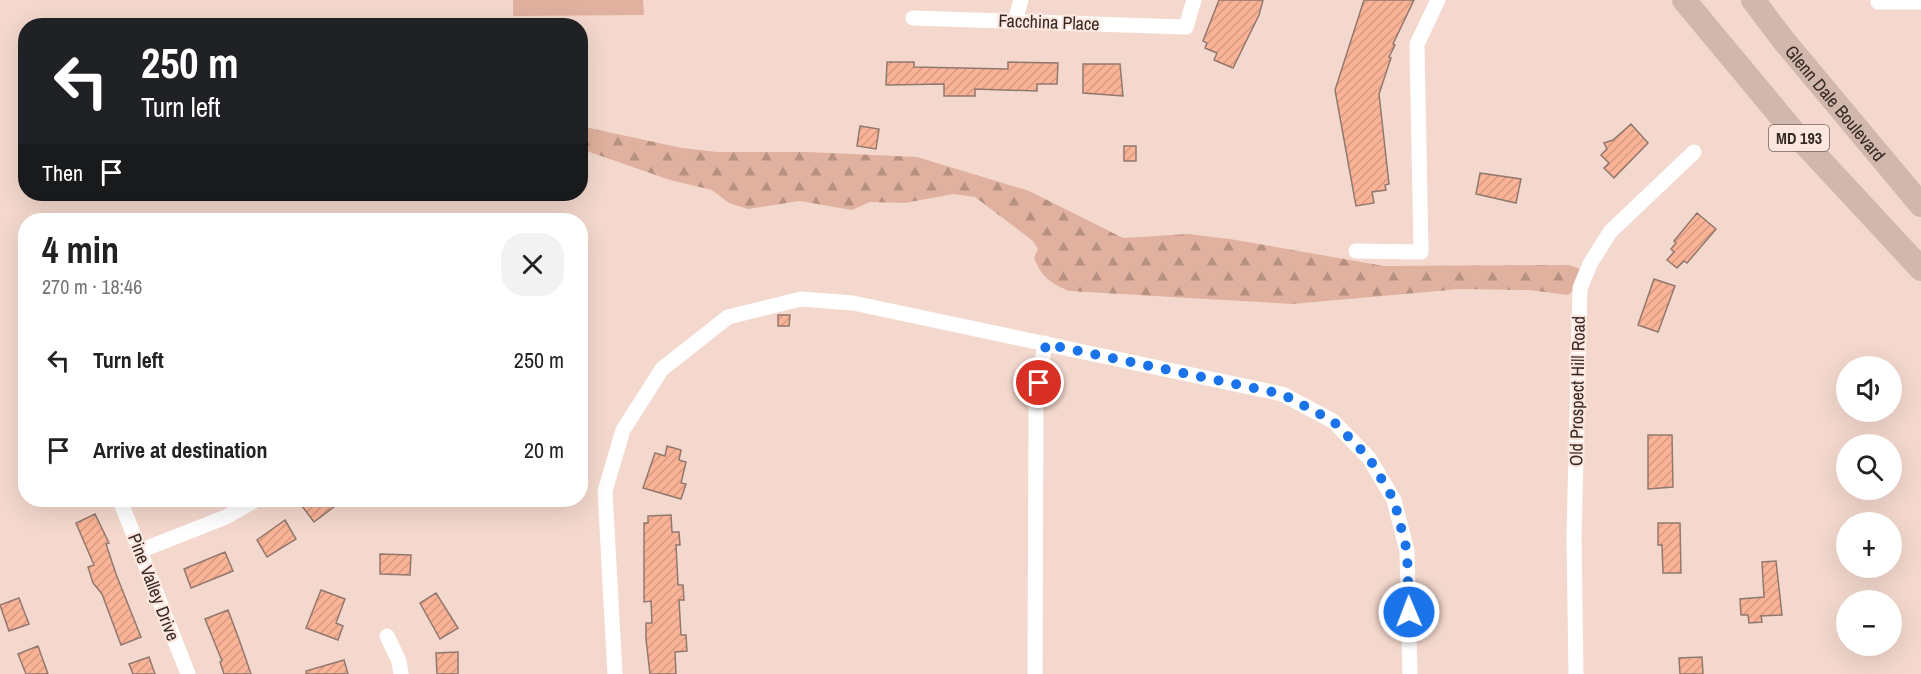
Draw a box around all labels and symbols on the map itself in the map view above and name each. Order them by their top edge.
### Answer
street label: Facchina Place [998,8,1100,36]
street label: Glenn Dale Boulevard [1780,39,1892,166]
road number: MD 193 [1769,125,1829,151]
street label: Old Prospect Hill Road [1563,316,1591,466]
pin [1013,357,1064,408]
street label: Pine Valley Drive [122,530,186,644]
position arrow [1377,580,1441,644]

